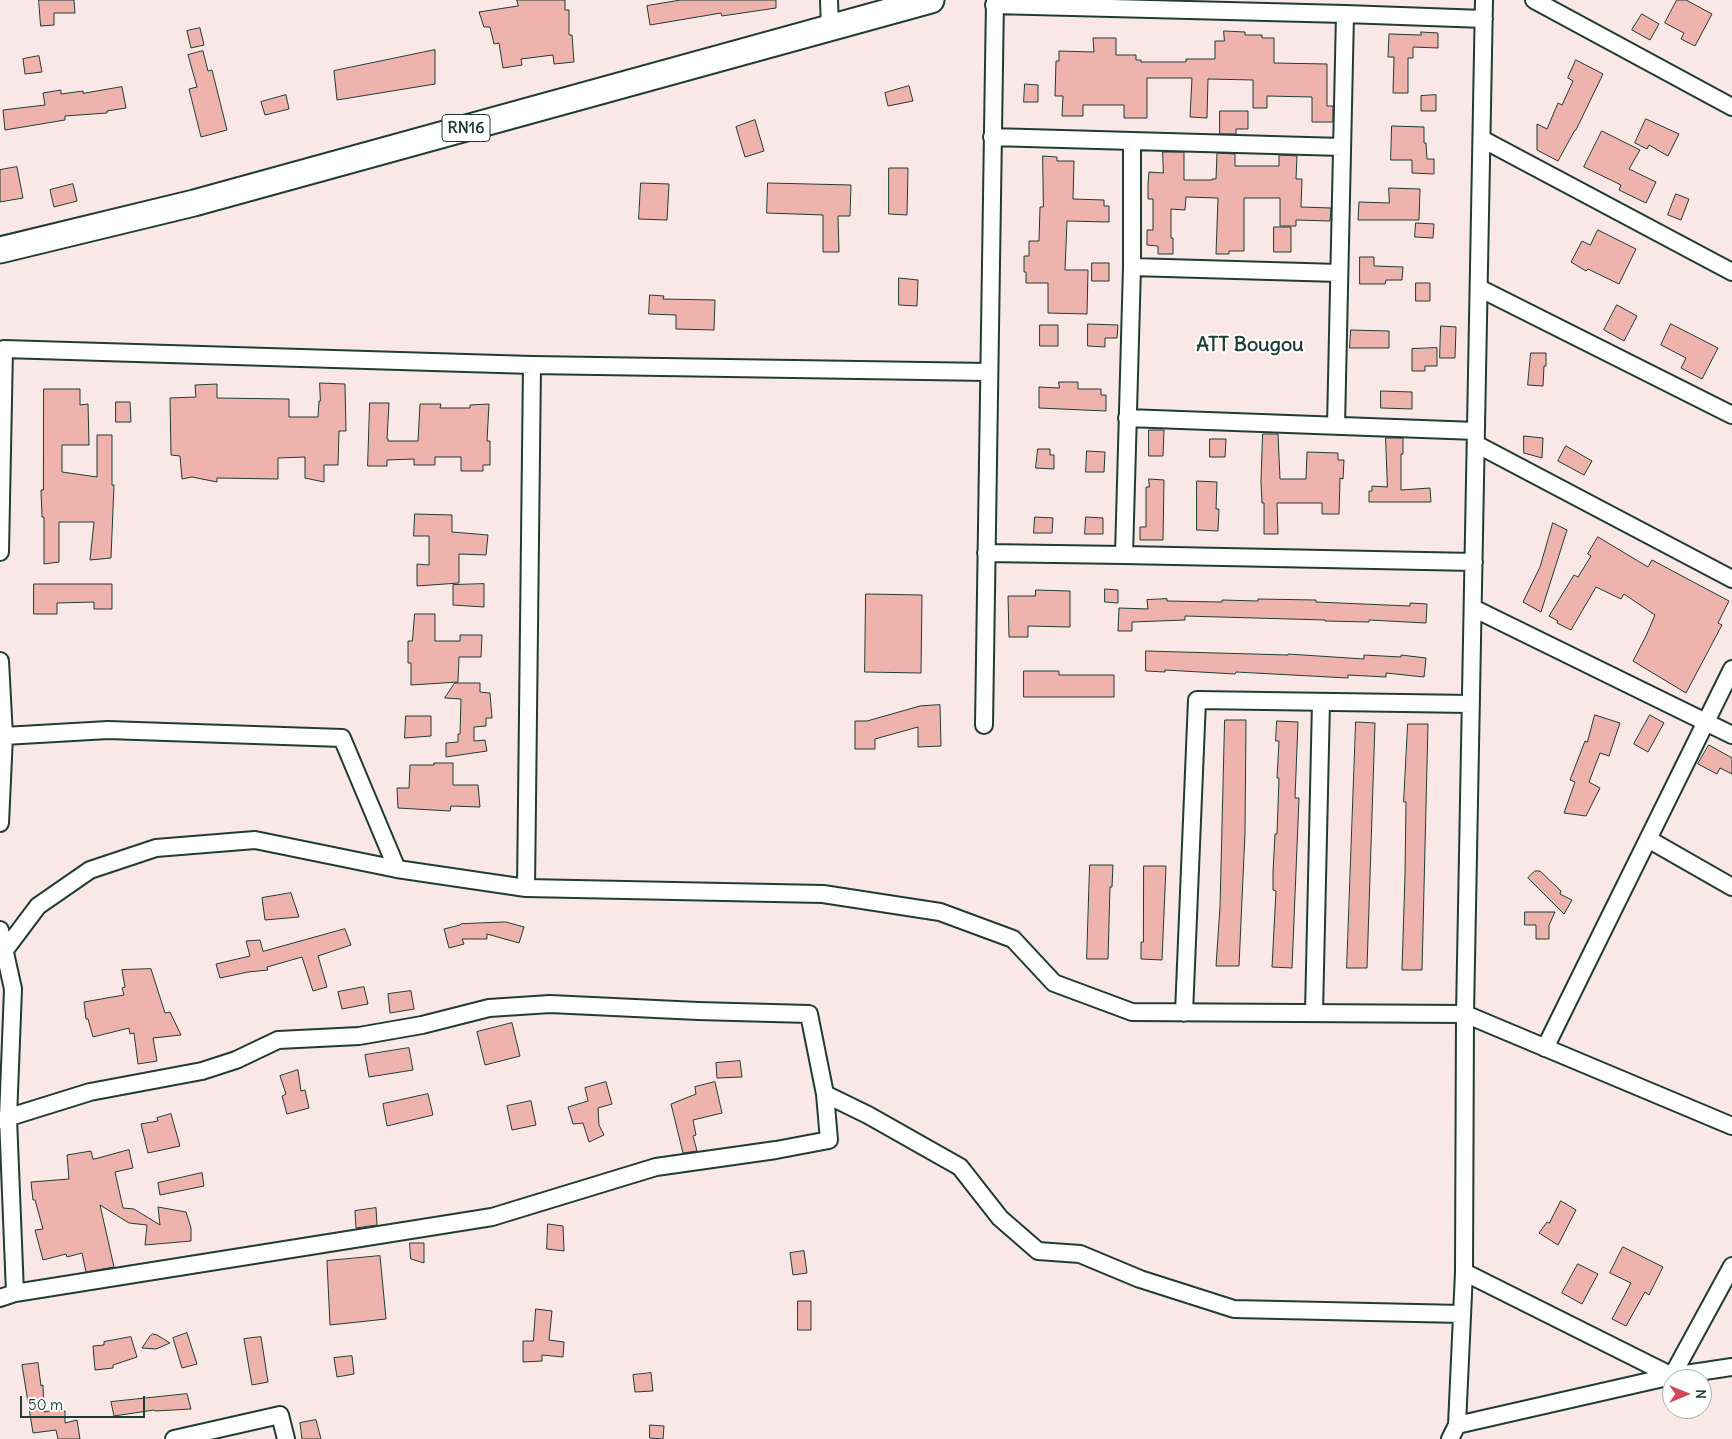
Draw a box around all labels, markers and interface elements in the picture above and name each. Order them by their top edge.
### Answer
road number: RN16 [442,115,490,142]
district label: ATT Bougou [1196,333,1304,357]
north arrow [1662,1369,1712,1419]
scale bar [22,1386,148,1418]
text: N [1692,1389,1710,1399]
text: 50 m [28,1395,63,1414]

